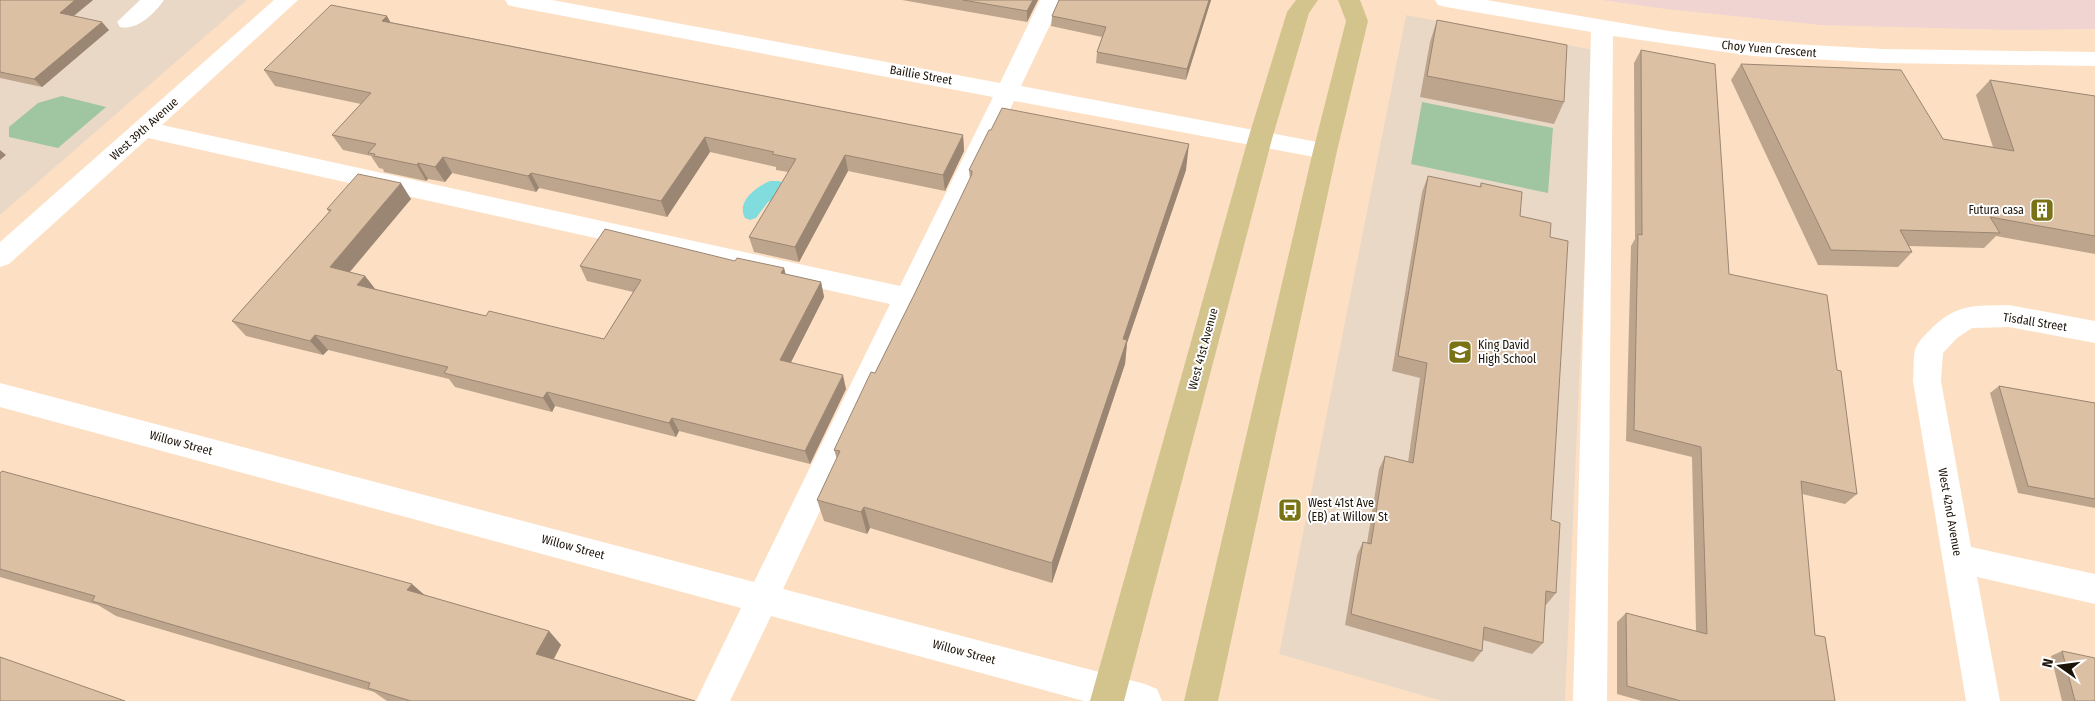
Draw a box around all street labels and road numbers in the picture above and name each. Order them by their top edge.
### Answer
street label: Choy Yuen Crescent [1721,38,1817,60]
street label: Baillie Street [889,63,953,87]
street label: West 39th Avenue [107,95,181,163]
street label: West 41st Avenue [1185,306,1221,392]
street label: Tisdall Street [2002,310,2068,334]
street label: Willow Street [148,428,214,458]
street label: West 42nd Avenue [1935,467,1965,557]
street label: Willow Street [540,532,606,562]
street label: Willow Street [931,637,997,667]

